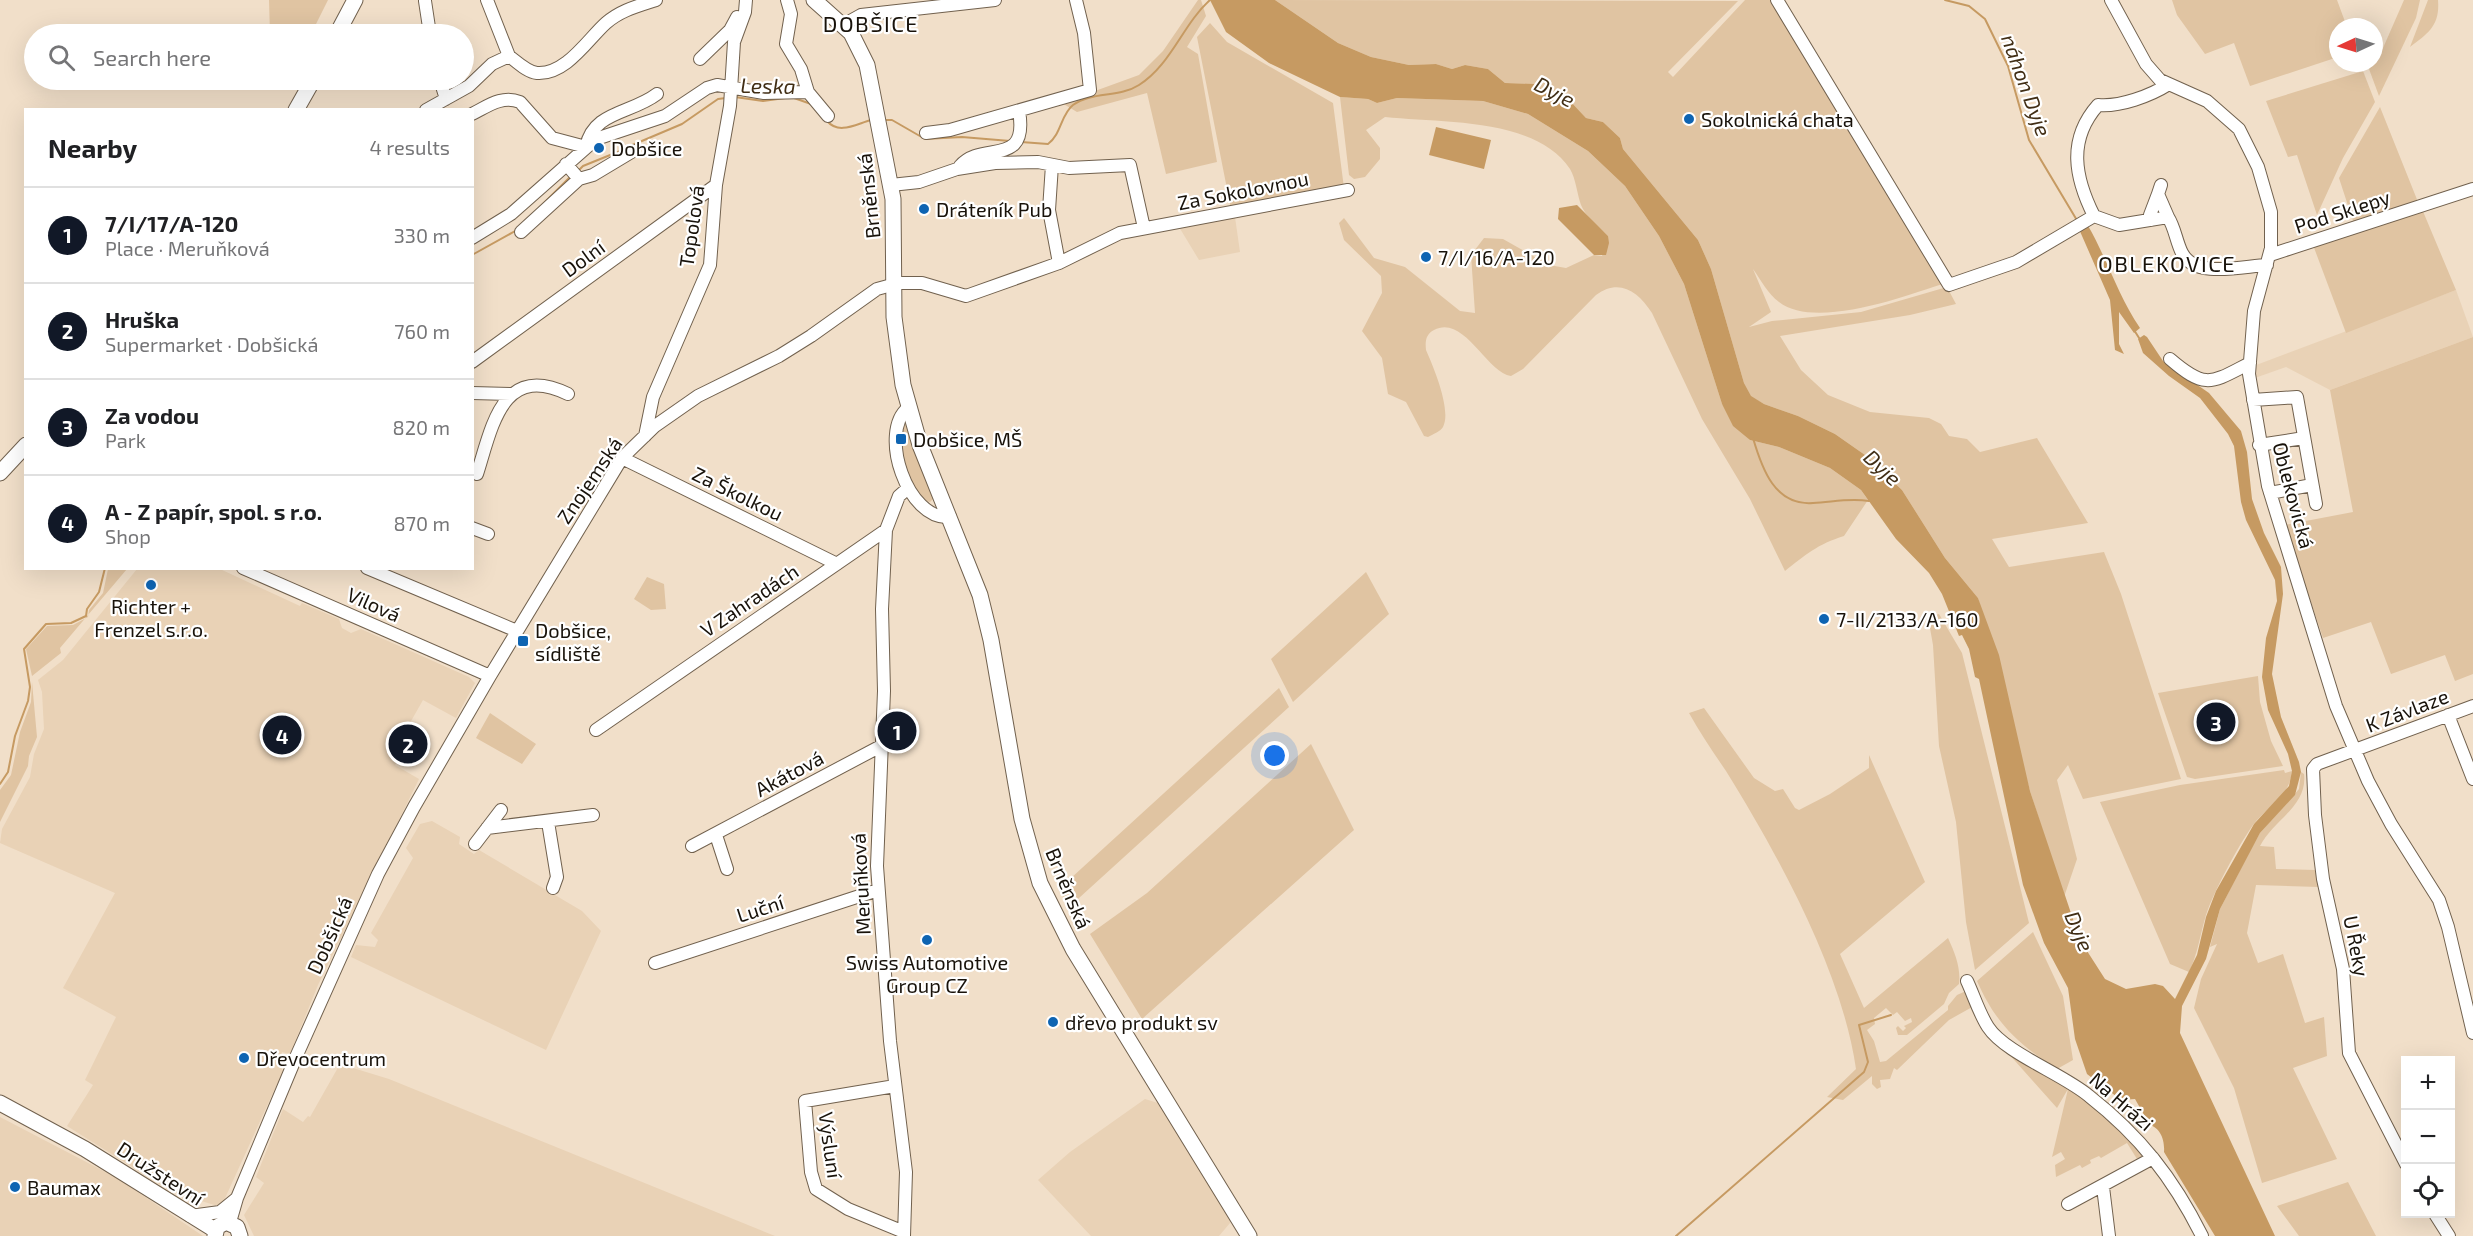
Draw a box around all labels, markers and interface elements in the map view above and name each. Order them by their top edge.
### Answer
district label: DOBŠICE [823,10,919,36]
north arrow [2329,18,2383,72]
search box [24,24,474,90]
water label: náhon Dyje [1996,31,2057,140]
icon: search [45,41,78,74]
text: Search here [93,44,211,70]
water label: Dyje [1530,70,1579,112]
water label: Leska [740,72,796,98]
place label: Sokolnická chata [1701,107,1854,131]
marker: Sokolnická chata [1682,112,1696,126]
text: Nearby [48,132,137,163]
text: 4 results [370,135,450,159]
place label: Dobšice [611,136,683,160]
marker: Dobšice [592,141,606,155]
street label: Brněnská [852,152,884,240]
street label: Za Sokolovnou [1176,166,1310,214]
street label: Topolová [673,184,709,268]
street label: Pod Sklepy [2291,184,2393,238]
place label: Dráteník Pub [936,197,1052,221]
marker: Dráteník Pub [917,202,931,216]
text: 7/I/17/A-120 [105,210,238,236]
text: 1 [63,223,72,247]
text: 330 m [394,223,450,247]
street label: Dolní [557,234,610,282]
text: Place · Meruňková [105,236,270,260]
place label: 7/I/16/A-120 [1438,245,1555,269]
marker: 7/I/16/A-120 [1419,250,1433,264]
district label: OBLEKOVICE [2098,250,2236,276]
text: Hruška [105,306,179,332]
text: 2 [62,319,73,343]
text: 760 m [394,319,450,343]
text: Supermarket · Dobšická [105,332,318,356]
text: Za vodou [105,402,199,428]
text: 3 [62,415,73,439]
text: 820 m [393,415,450,439]
place label: Dobšice, MŠ [913,427,1022,451]
text: Park [105,428,146,452]
street label: Znojemská [551,432,627,528]
marker: Dobšice, MŠ [894,432,908,446]
street label: Oblekovická [2268,439,2320,551]
water label: Dyje [1859,444,1907,491]
street label: Za Školkou [689,461,787,525]
text: A - Z papír, spol. s r.o. [105,498,322,524]
text: 4 [61,511,74,535]
text: 870 m [394,511,450,535]
text: Shop [105,524,151,548]
street label: V Zahradách [695,558,803,642]
marker: Richter + Frenzel s.r.o. [144,578,158,592]
street label: Vilová [344,582,404,626]
place label: Richter + Frenzel s.r.o. [94,594,208,641]
place label: 7-II/2133/A-160 [1836,607,1979,631]
marker: 7-II/2133/A-160 [1817,612,1831,626]
place label: Dobšice, sídliště [535,618,611,665]
marker: Dobšice, sídliště [516,634,530,648]
street label: K Závlaze [2362,683,2452,737]
pin: 3 [2196,700,2236,744]
pin: 1 [878,708,916,754]
pin: 4 [262,712,302,758]
pin: 2 [388,722,428,766]
your location [1260,741,1289,770]
street label: Akátová [751,745,827,801]
street label: Meruňková [845,832,875,936]
street label: Brněnská [1041,844,1097,932]
street label: Luční [733,889,788,927]
street label: Dobšická [301,893,357,977]
water label: Dyje [2059,907,2100,955]
street label: U Řeky [2339,914,2375,979]
marker: Swiss Automotive Group CZ [920,933,934,947]
place label: Swiss Automotive Group CZ [846,950,1008,997]
place label: dřevo produkt sv [1065,1010,1218,1034]
marker: dřevo produkt sv [1046,1015,1060,1029]
place label: Dřevocentrum [256,1046,386,1070]
marker: Dřevocentrum [237,1051,251,1065]
map controls [2401,1056,2455,1218]
button: + [2401,1056,2455,1110]
street label: Na Hrázi [2085,1067,2159,1135]
street label: Výsluní [814,1110,848,1181]
button: − [2401,1110,2455,1164]
street label: Družstevní [113,1136,210,1210]
button: locate [2401,1164,2455,1218]
place label: Baumax [27,1175,101,1199]
marker: Baumax [8,1180,22,1194]

